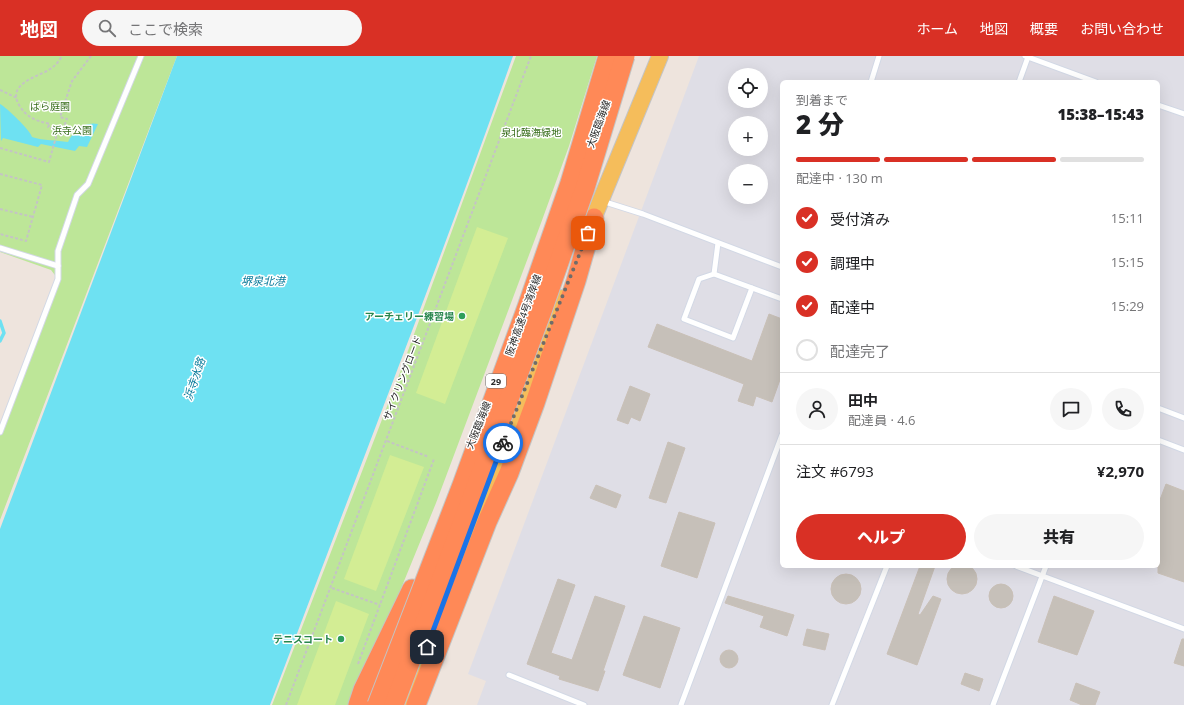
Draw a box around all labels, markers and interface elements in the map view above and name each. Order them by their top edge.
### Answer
search box [82,10,362,46]
text: 地図 [20,16,58,42]
icon: search [96,17,118,39]
text: ここで検索 [128,19,203,39]
text: ホーム [916,19,958,38]
text: 地図 [980,19,1008,38]
text: 概要 [1030,19,1058,38]
text: お問い合わせ [1080,19,1164,38]
map controls [728,68,768,204]
button: locate [728,68,768,108]
text: 到着まで [796,91,848,109]
street label: 大阪臨海線 [583,98,613,150]
park label: ばら庭園 [30,99,70,113]
text: 15:38–15:43 [1058,104,1144,124]
text: 2 分 [796,106,844,142]
button: + [728,116,768,156]
park label: 浜寺公園 [52,123,92,137]
park label: 泉北臨海緑地 [501,125,562,139]
button: − [728,164,768,204]
text: 配達中 · 130 m [796,169,883,187]
icon: check [796,207,818,229]
text: 受付済み [830,209,890,229]
text: 15:11 [1111,209,1144,227]
pin [571,216,605,250]
icon: bag [577,222,599,244]
icon: check [796,251,818,273]
text: 調理中 [830,253,875,273]
text: 15:15 [1111,253,1144,271]
street label: 阪神高速4号湾岸線 [502,272,544,358]
water label: 堺泉北港 [241,273,287,288]
icon: check [796,295,818,317]
text: 配達中 [830,297,875,317]
text: 15:29 [1111,297,1144,315]
place label: アーチェリー練習場 [365,309,454,323]
marker: アーチェリー練習場 [457,311,467,321]
street label: サイクリングロード [379,334,425,422]
text: 配達完了 [830,341,890,361]
water label: 浜寺水路 [180,355,209,402]
road number: 29 [486,374,506,388]
button: person [796,388,838,430]
button: chat [1050,388,1092,430]
button: phone [1102,388,1144,430]
text: 田中 [848,390,878,410]
street label: 大阪臨海線 [462,399,494,451]
text: 配達員 · 4.6 [848,411,915,429]
courier [483,423,523,463]
icon: bike [492,432,514,454]
text: 注文 #6793 [796,461,874,481]
text: ¥2,970 [1097,461,1144,481]
button: ヘルプ [796,514,966,560]
button: 共有 [974,514,1144,560]
pin [410,630,444,664]
place label: テニスコート [273,632,333,646]
marker: テニスコート [336,634,346,644]
icon: home [416,636,438,658]

